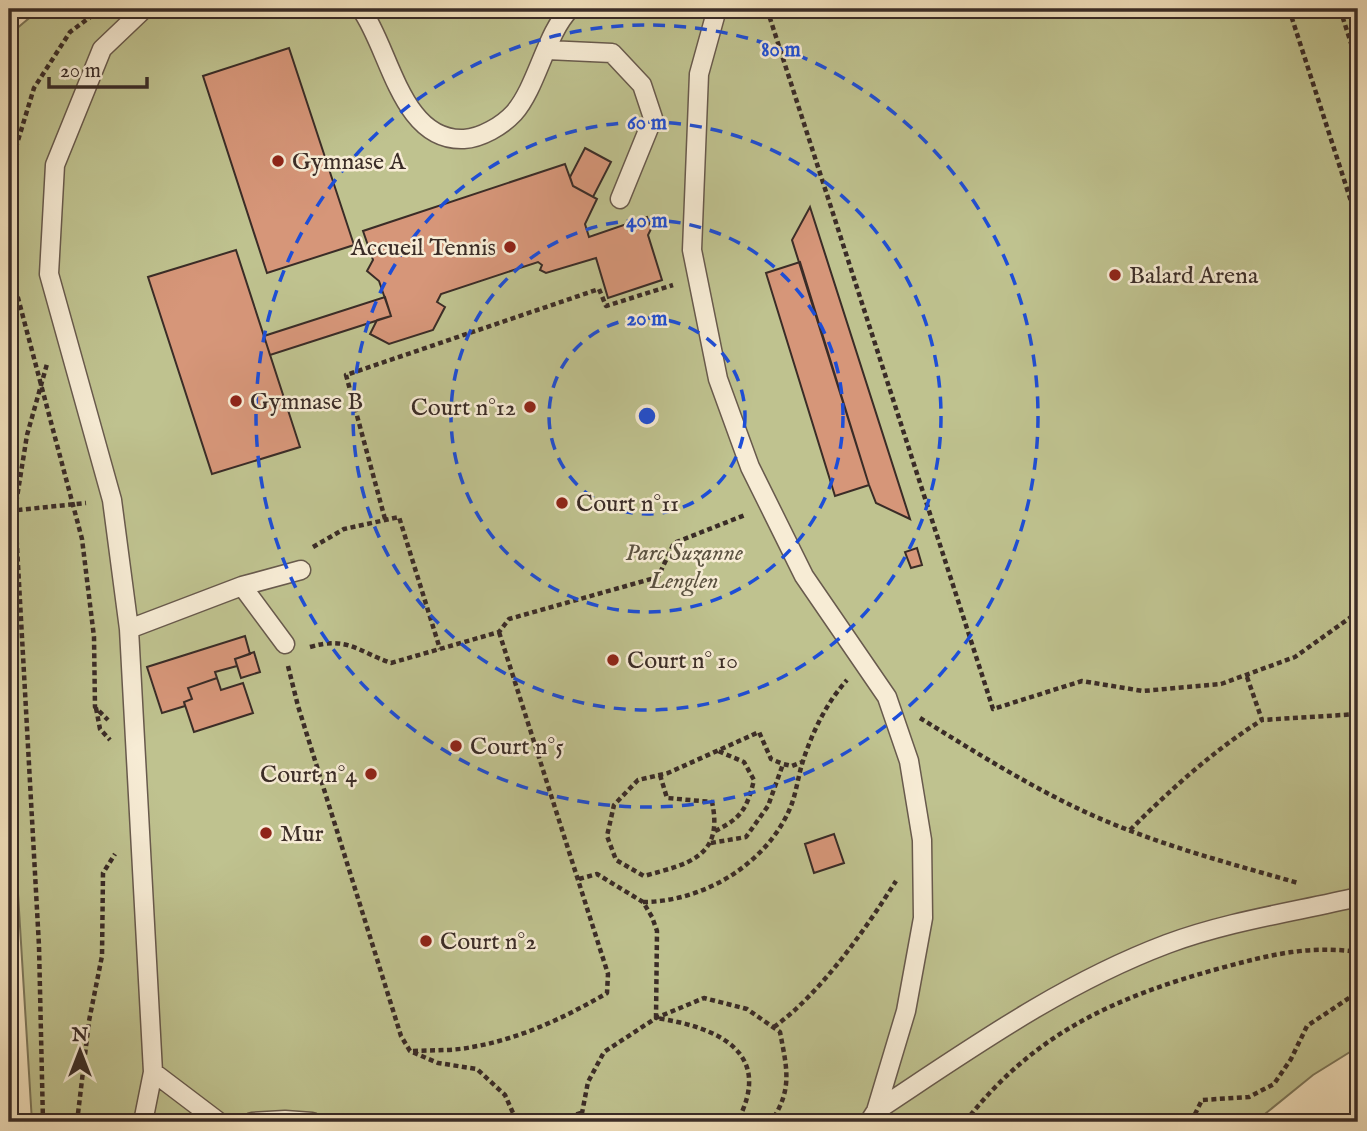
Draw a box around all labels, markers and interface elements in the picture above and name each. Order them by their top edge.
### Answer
text: 80 m [761,37,801,64]
scale bar [49,46,147,90]
text: 20 m [60,58,101,85]
text: 60 m [627,110,668,137]
place label: Gymnase A [292,147,406,178]
marker: Gymnase A [270,153,286,169]
text: 40 m [626,208,668,235]
place label: Accueil Tennis [350,233,496,264]
marker: Accueil Tennis [502,239,518,255]
place label: Balard Arena [1129,261,1259,292]
marker: Balard Arena [1107,267,1123,283]
text: 20 m [627,306,668,333]
place label: Gymnase B [250,387,363,418]
marker: Gymnase B [228,393,244,409]
place label: Court n°12 [411,393,516,424]
marker: Court n°12 [522,399,538,415]
centre of rings [635,404,659,428]
place label: Court n°11 [576,489,679,520]
marker: Court n°11 [554,495,570,511]
park label: Parc Suzanne Lenglen [625,538,743,597]
place label: Court n° 10 [627,646,738,677]
marker: Court n° 10 [605,652,621,668]
place label: Court n°5 [470,732,564,763]
marker: Court n°5 [448,738,464,754]
place label: Court n°4 [260,760,357,791]
marker: Court n°4 [363,766,379,782]
place label: Mur [280,819,324,850]
marker: Mur [258,825,274,841]
place label: Court n°2 [440,927,536,958]
marker: Court n°2 [418,933,434,949]
north arrow [46,1016,116,1086]
text: N [71,1024,89,1048]

